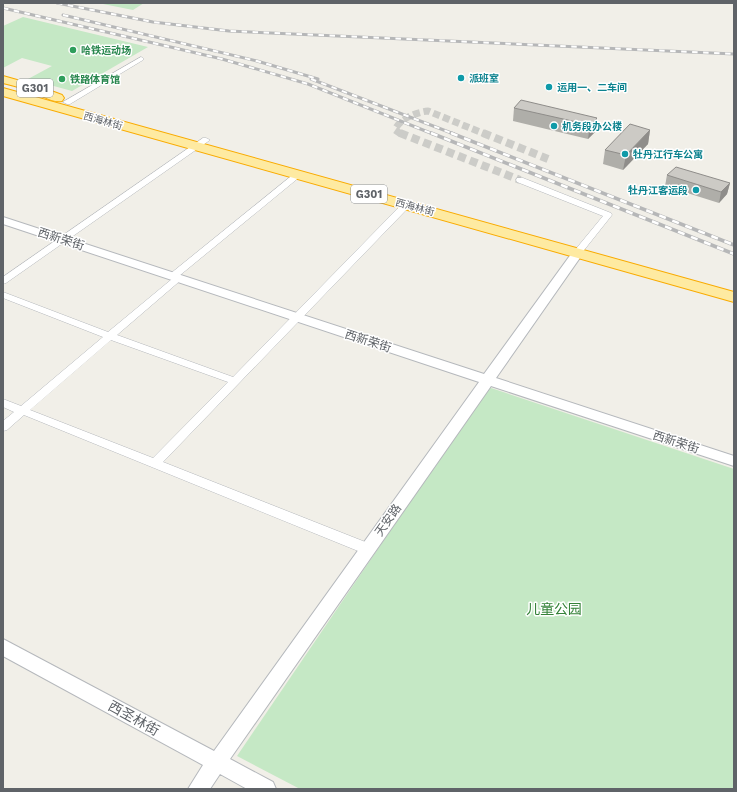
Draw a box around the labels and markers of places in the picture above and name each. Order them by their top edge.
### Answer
marker: 哈铁运动场 [68,45,78,55]
place label: 哈铁运动场 [81,45,131,56]
marker: 派班室 [456,73,466,83]
place label: 派班室 [469,73,499,84]
marker: 铁路体育馆 [57,74,67,84]
place label: 铁路体育馆 [70,74,120,85]
marker: 运用一、二车间 [544,82,554,92]
place label: 运用一、二车间 [557,82,627,93]
marker: 机务段办公楼 [549,121,559,131]
place label: 机务段办公楼 [562,121,622,132]
marker: 牡丹江行车公寓 [620,149,630,159]
place label: 牡丹江行车公寓 [633,149,703,160]
place label: 牡丹江客运段 [628,185,688,196]
marker: 牡丹江客运段 [691,185,701,195]

